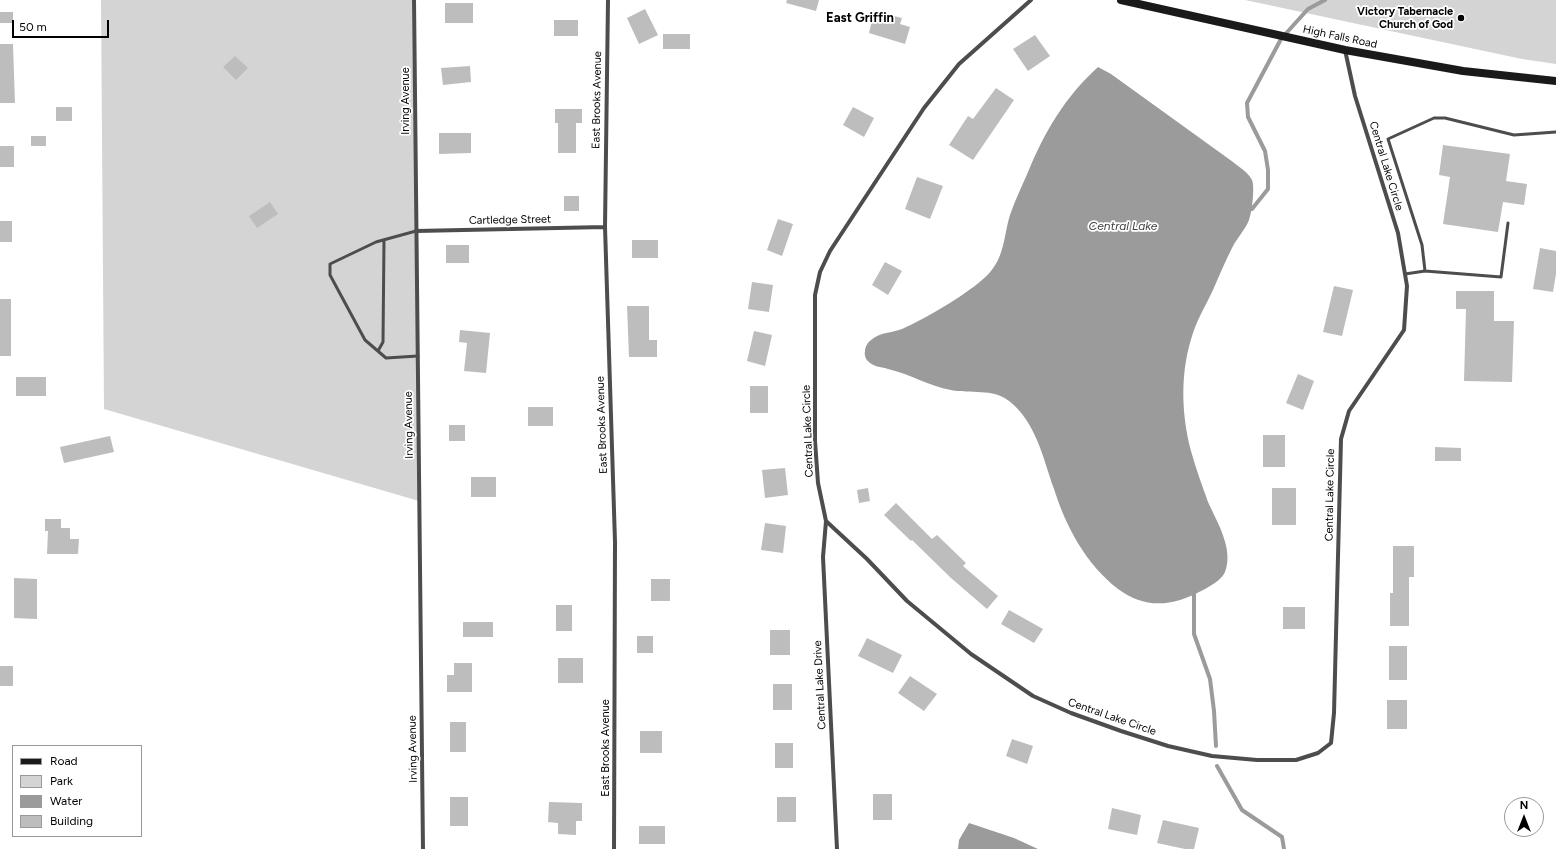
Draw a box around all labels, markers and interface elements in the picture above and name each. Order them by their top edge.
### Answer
place label: Victory Tabernacle Church of God [1357,5,1453,31]
district label: East Griffin [826,10,894,26]
scale bar [14,12,111,38]
marker: Victory Tabernacle Church of God [1456,13,1466,23]
text: 50 m [19,20,47,34]
street label: High Falls Road [1302,23,1378,51]
street label: East Brooks Avenue [590,51,604,149]
street label: Irving Avenue [399,67,413,135]
street label: Central Lake Circle [1366,120,1406,212]
street label: Cartledge Street [469,213,551,227]
water label: Central Lake [1089,219,1157,233]
street label: East Brooks Avenue [594,376,610,474]
street label: Central Lake Circle [800,385,816,477]
street label: Irving Avenue [402,391,416,459]
street label: Central Lake Circle [1323,449,1337,541]
street label: Central Lake Drive [811,640,829,730]
street label: Central Lake Circle [1066,696,1158,738]
street label: East Brooks Avenue [599,699,613,797]
street label: Irving Avenue [406,715,420,783]
legend [12,745,142,837]
text: Road [50,754,78,768]
text: Park [50,774,73,788]
text: Water [50,794,82,808]
north arrow [1504,797,1544,837]
text: N [1520,799,1528,812]
text: Building [50,814,93,828]

